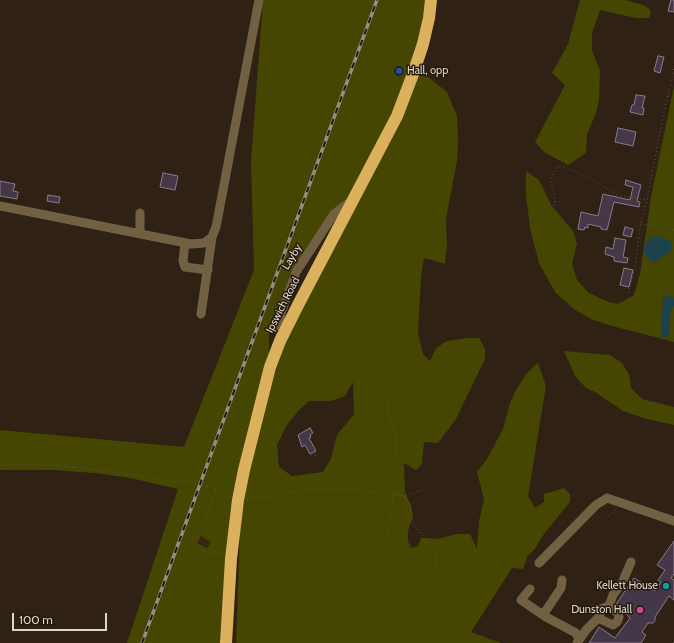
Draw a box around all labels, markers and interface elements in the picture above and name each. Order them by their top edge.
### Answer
place label: Hall, opp [407,64,448,78]
marker: Hall, opp [394,66,404,76]
street label: Layby [279,242,305,272]
street label: Ipswich Road [263,275,303,335]
place label: Kellett House [596,579,658,593]
marker: Kellett House [661,581,671,591]
place label: Dunston Hall [571,603,632,617]
scale bar [14,605,109,631]
marker: Dunston Hall [635,605,645,615]
text: 100 m [19,612,53,627]

